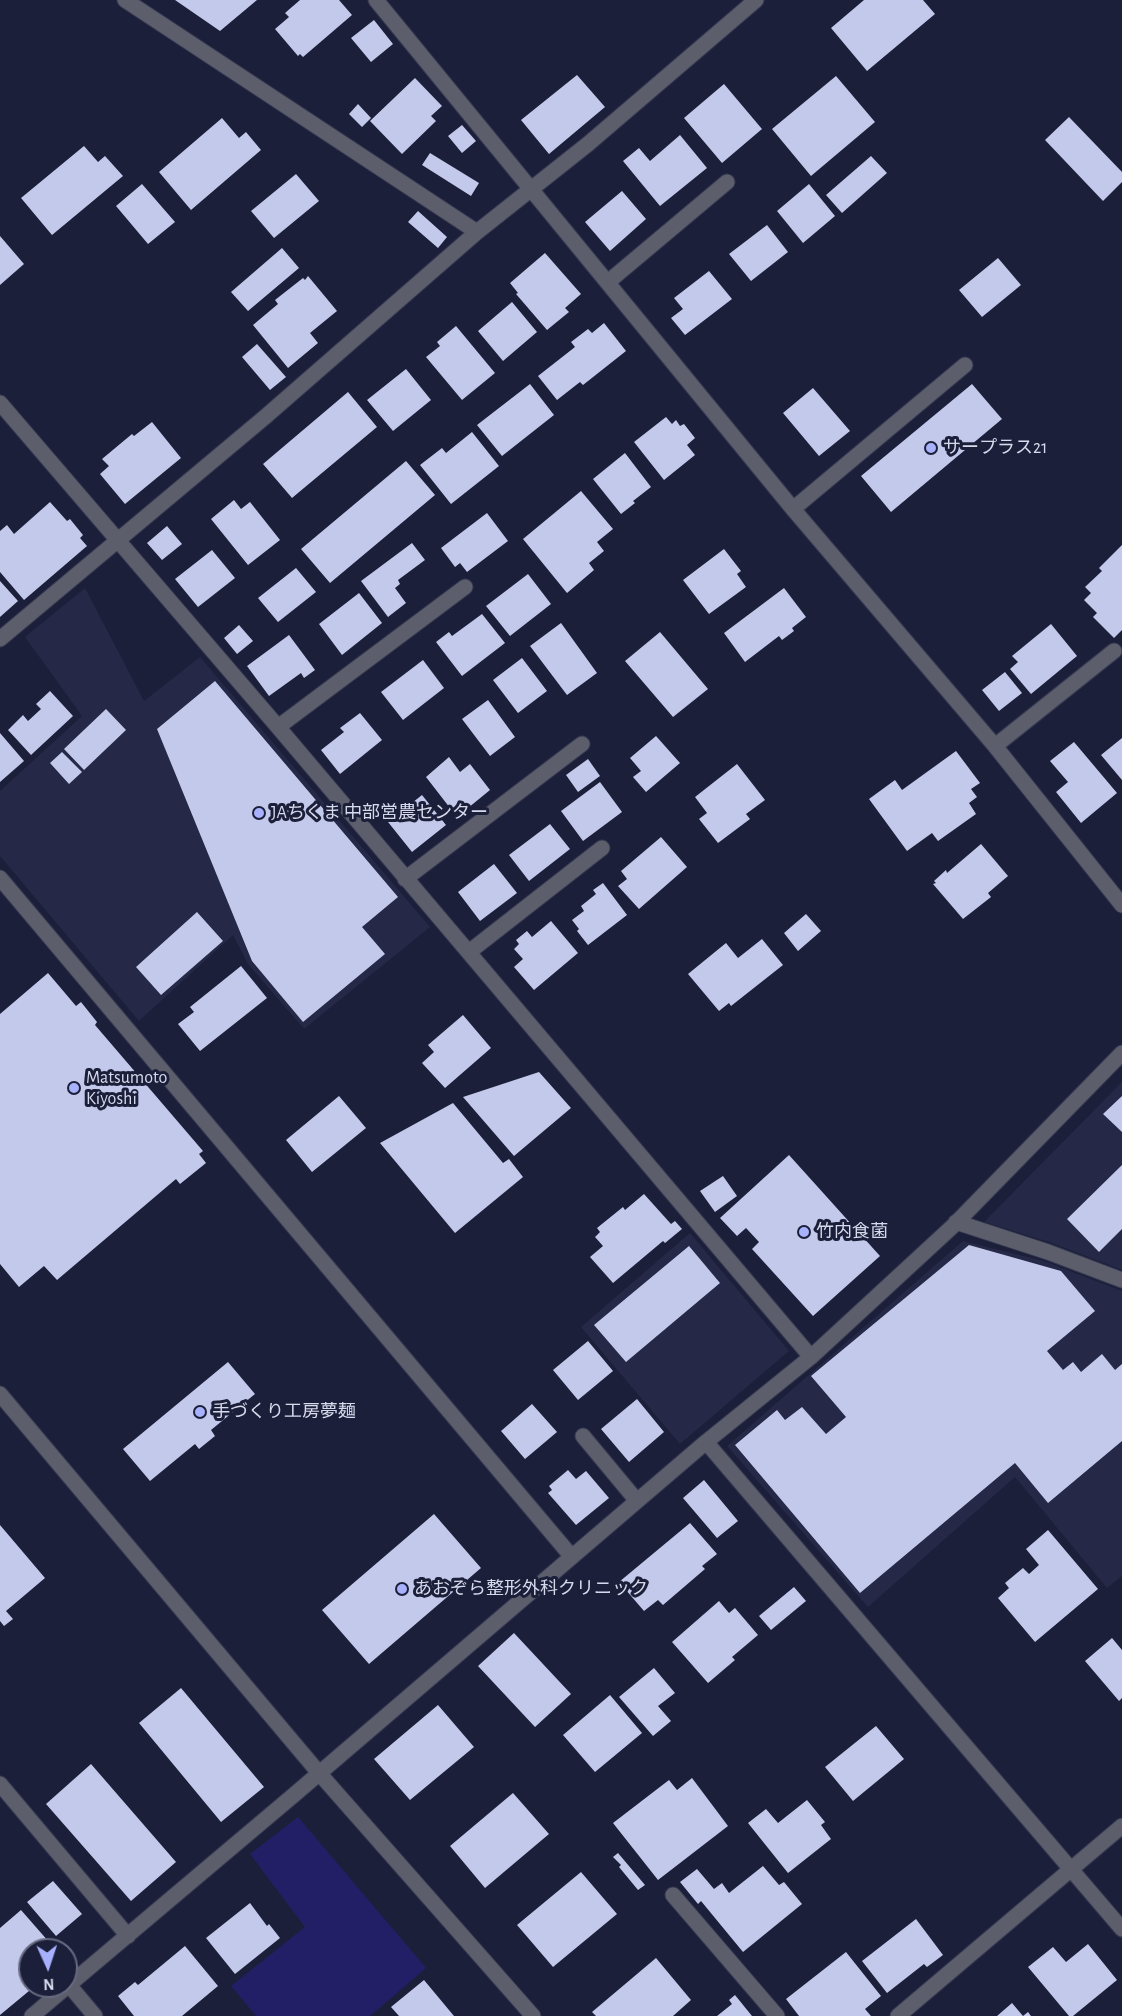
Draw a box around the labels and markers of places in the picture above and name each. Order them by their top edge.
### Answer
place label: サープラス21 [943,437,1047,459]
marker: サープラス21 [924,441,938,455]
place label: JAちくま 中部営農センター [271,802,488,824]
marker: JAちくま 中部営農センター [252,806,266,820]
place label: Matsumoto Kiyoshi [86,1067,167,1110]
marker: Matsumoto Kiyoshi [67,1081,81,1095]
place label: 竹内食菌 [816,1221,888,1243]
marker: 竹内食菌 [797,1225,811,1239]
place label: 手づくり工房夢麺 [212,1401,356,1423]
marker: 手づくり工房夢麺 [193,1405,207,1419]
place label: あおぞら整形外科クリニック [414,1578,648,1600]
marker: あおぞら整形外科クリニック [395,1582,409,1596]

